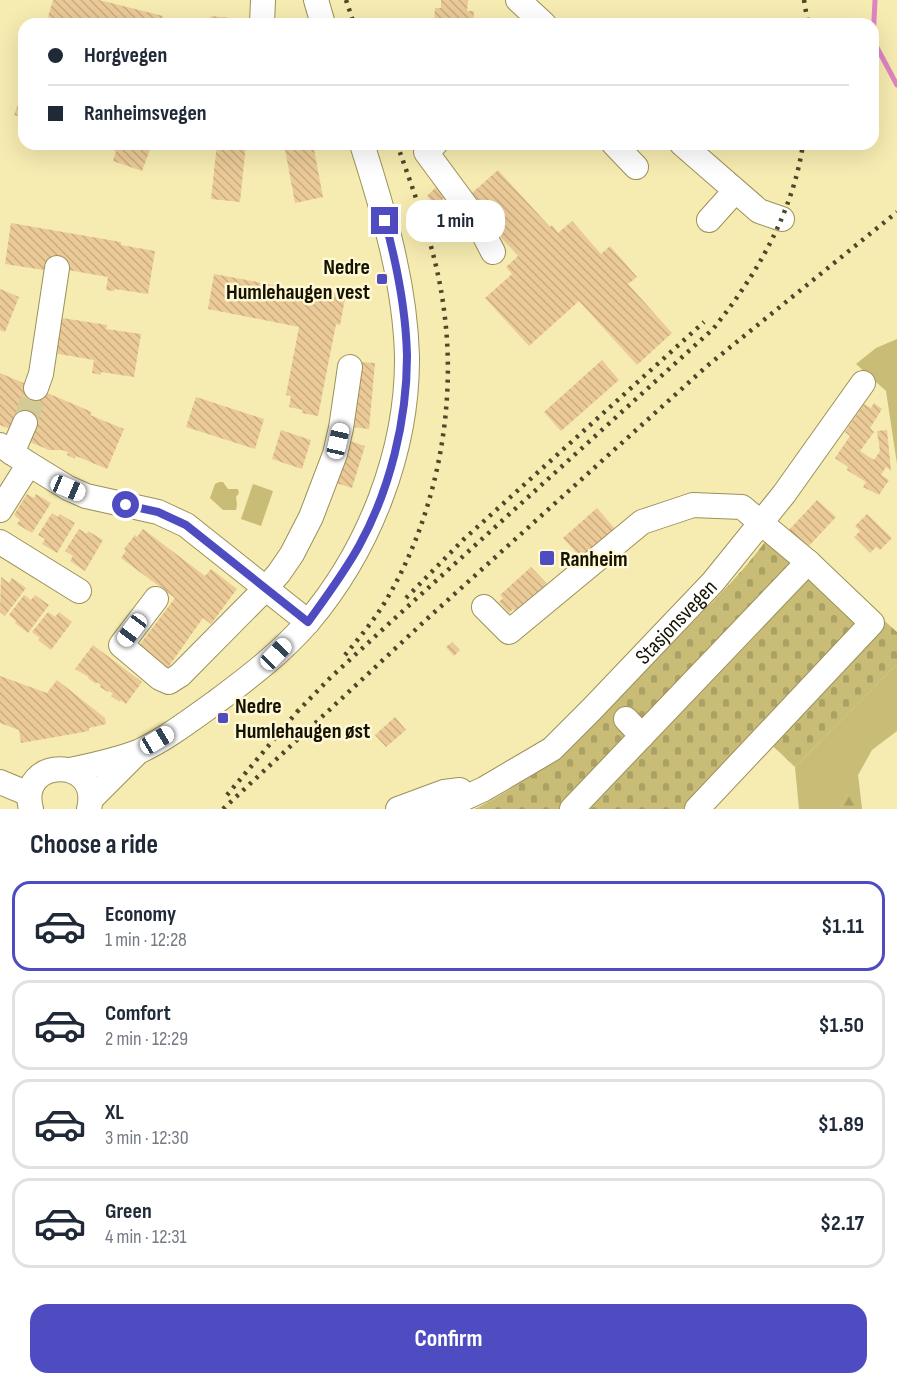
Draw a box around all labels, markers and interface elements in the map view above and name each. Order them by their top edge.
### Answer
text: Horgvegen [84,42,167,69]
text: Ranheimsvegen [84,100,207,127]
callout: 1 min [406,200,505,242]
route end [371,207,398,234]
text: 1 min [437,209,474,233]
place label: Nedre Humlehaugen vest [226,254,370,306]
marker: Nedre Humlehaugen vest [375,272,389,286]
car [325,421,351,461]
car [48,473,88,503]
route start [112,491,139,518]
place label: Ranheim [560,546,628,573]
marker: Ranheim [538,549,556,567]
street label: Stasjonsvegen [630,574,723,670]
car [114,610,150,650]
car [257,635,295,673]
place label: Nedre Humlehaugen øst [235,693,370,745]
marker: Nedre Humlehaugen øst [216,711,230,725]
car [137,723,177,757]
text: Choose a ride [30,829,158,861]
icon: car [33,899,87,953]
text: Economy [105,901,176,928]
text: $1.11 [821,913,864,940]
text: 1 min · 12:28 [105,928,187,952]
icon: car [33,998,87,1052]
text: Comfort [105,1000,171,1027]
text: $1.50 [818,1012,864,1039]
text: 2 min · 12:29 [105,1027,188,1051]
icon: car [33,1097,87,1151]
text: XL [105,1099,124,1126]
text: $1.89 [818,1111,864,1138]
text: 3 min · 12:30 [105,1126,189,1150]
icon: car [33,1196,87,1250]
text: Green [105,1198,152,1225]
text: $2.17 [820,1210,864,1237]
text: 4 min · 12:31 [105,1225,187,1249]
button: Confirm [30,1304,867,1373]

